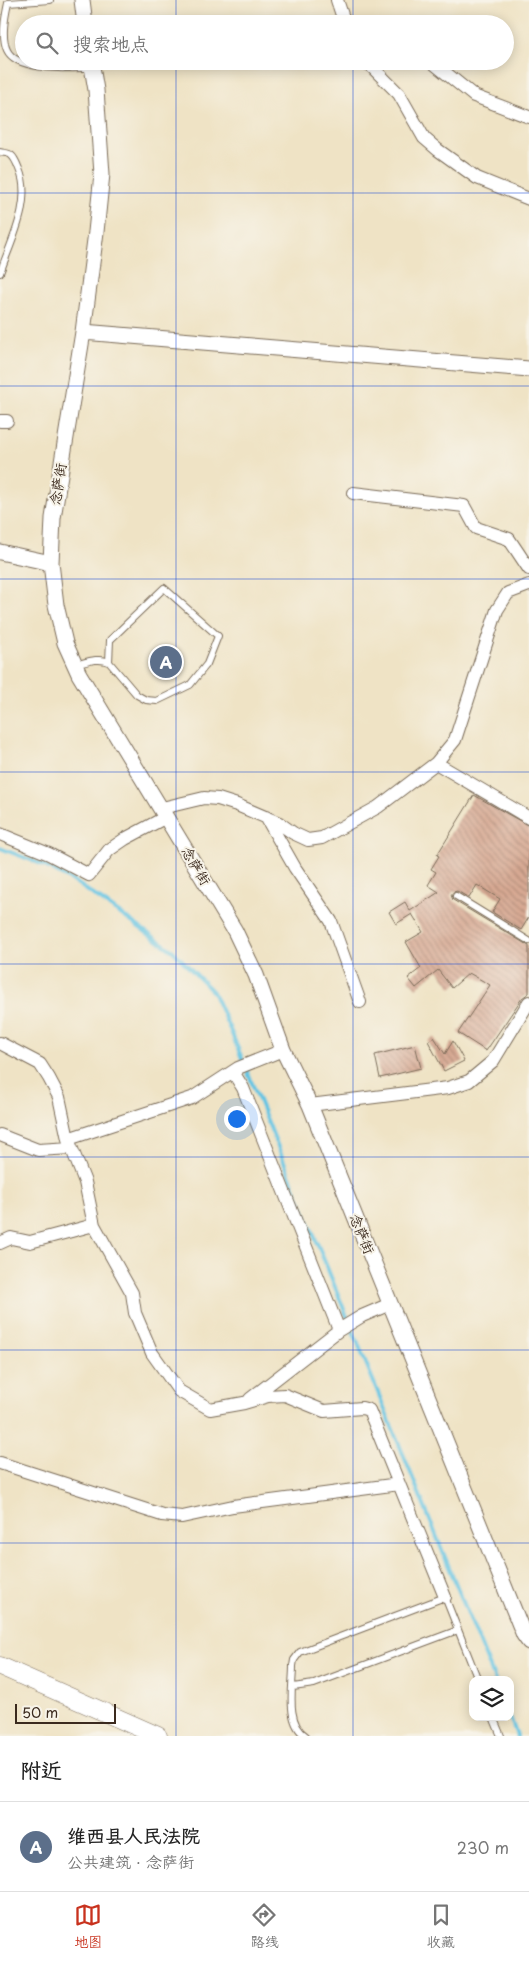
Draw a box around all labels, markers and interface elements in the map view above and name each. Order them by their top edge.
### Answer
search box [15,15,514,70]
icon: search [33,29,61,57]
text: 搜索地点 [73,29,149,57]
street label: 念萨街 [44,462,71,506]
pin: A [150,643,182,681]
street label: 念萨街 [177,842,216,889]
your location [224,1106,250,1132]
street label: 念萨街 [345,1210,380,1257]
map controls [469,1676,514,1721]
button: layers [469,1676,514,1721]
scale bar [15,1701,116,1724]
text: 50 m [22,1702,58,1723]
text: 附近 [20,1753,62,1785]
text: 维西县人民法院 [67,1821,200,1849]
text: A [30,1835,42,1859]
text: 230 m [457,1835,509,1859]
text: 公共建筑 · 念萨街 [67,1849,194,1873]
tab: 地图 [74,1901,102,1952]
tab: 路线 [250,1901,278,1952]
tab: 收藏 [427,1901,455,1952]

